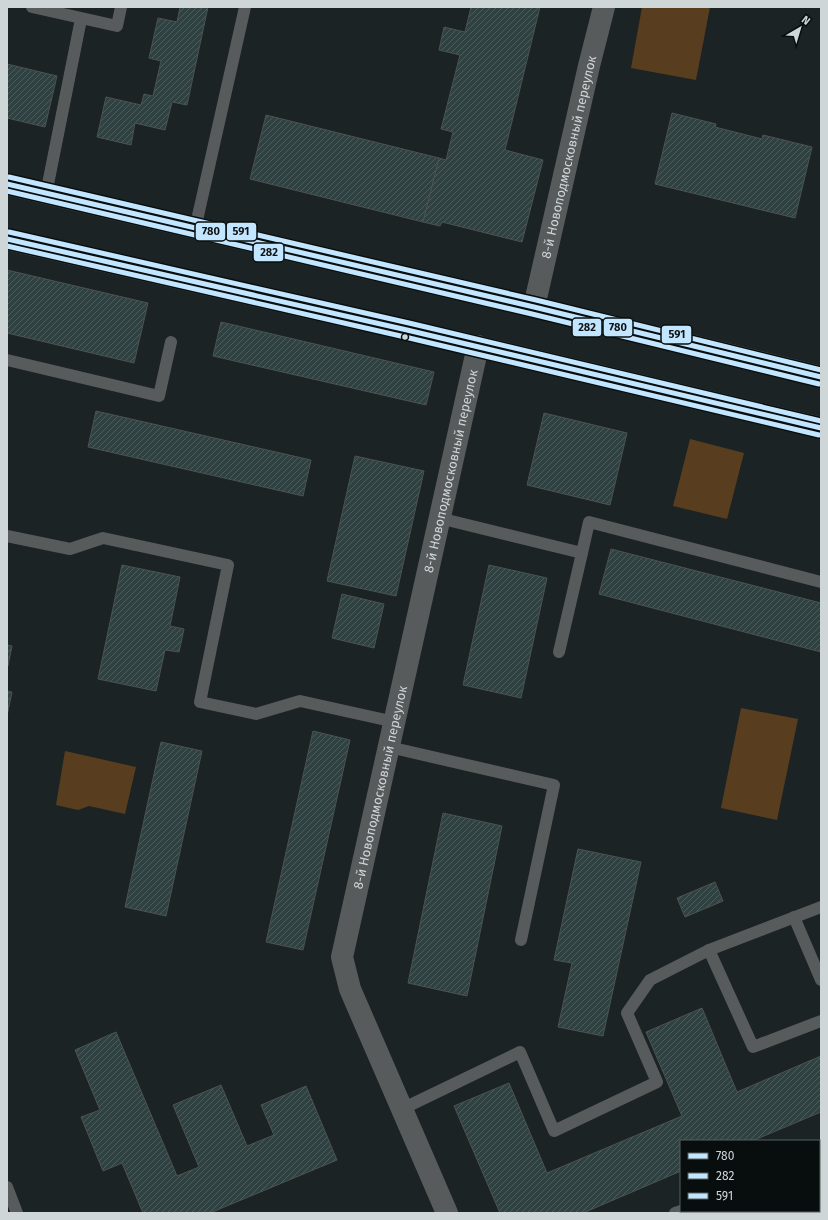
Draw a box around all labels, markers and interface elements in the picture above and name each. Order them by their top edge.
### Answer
north arrow [780,8,820,48]
text: N [799,13,813,28]
street label: 8-й Новоподмосковный переулок [538,54,599,260]
line badge: 780 [195,222,226,241]
line badge: 591 [226,222,257,241]
text: 780 [202,225,220,238]
text: 591 [233,225,249,238]
line badge: 282 [253,243,284,262]
text: 282 [260,246,278,259]
line badge: 282 [572,318,602,337]
line badge: 780 [603,318,633,337]
text: 282 [578,321,596,334]
text: 780 [609,321,627,334]
line badge: 591 [661,325,692,344]
text: 591 [669,328,685,341]
unlabelled marker [400,332,410,342]
street label: 8-й Новоподмосковный переулок [421,368,481,574]
street label: 8-й Новоподмосковный переулок [350,684,410,890]
legend [680,1140,820,1212]
text: 780 [716,1149,735,1163]
text: 282 [716,1169,734,1183]
text: 591 [716,1189,733,1203]

